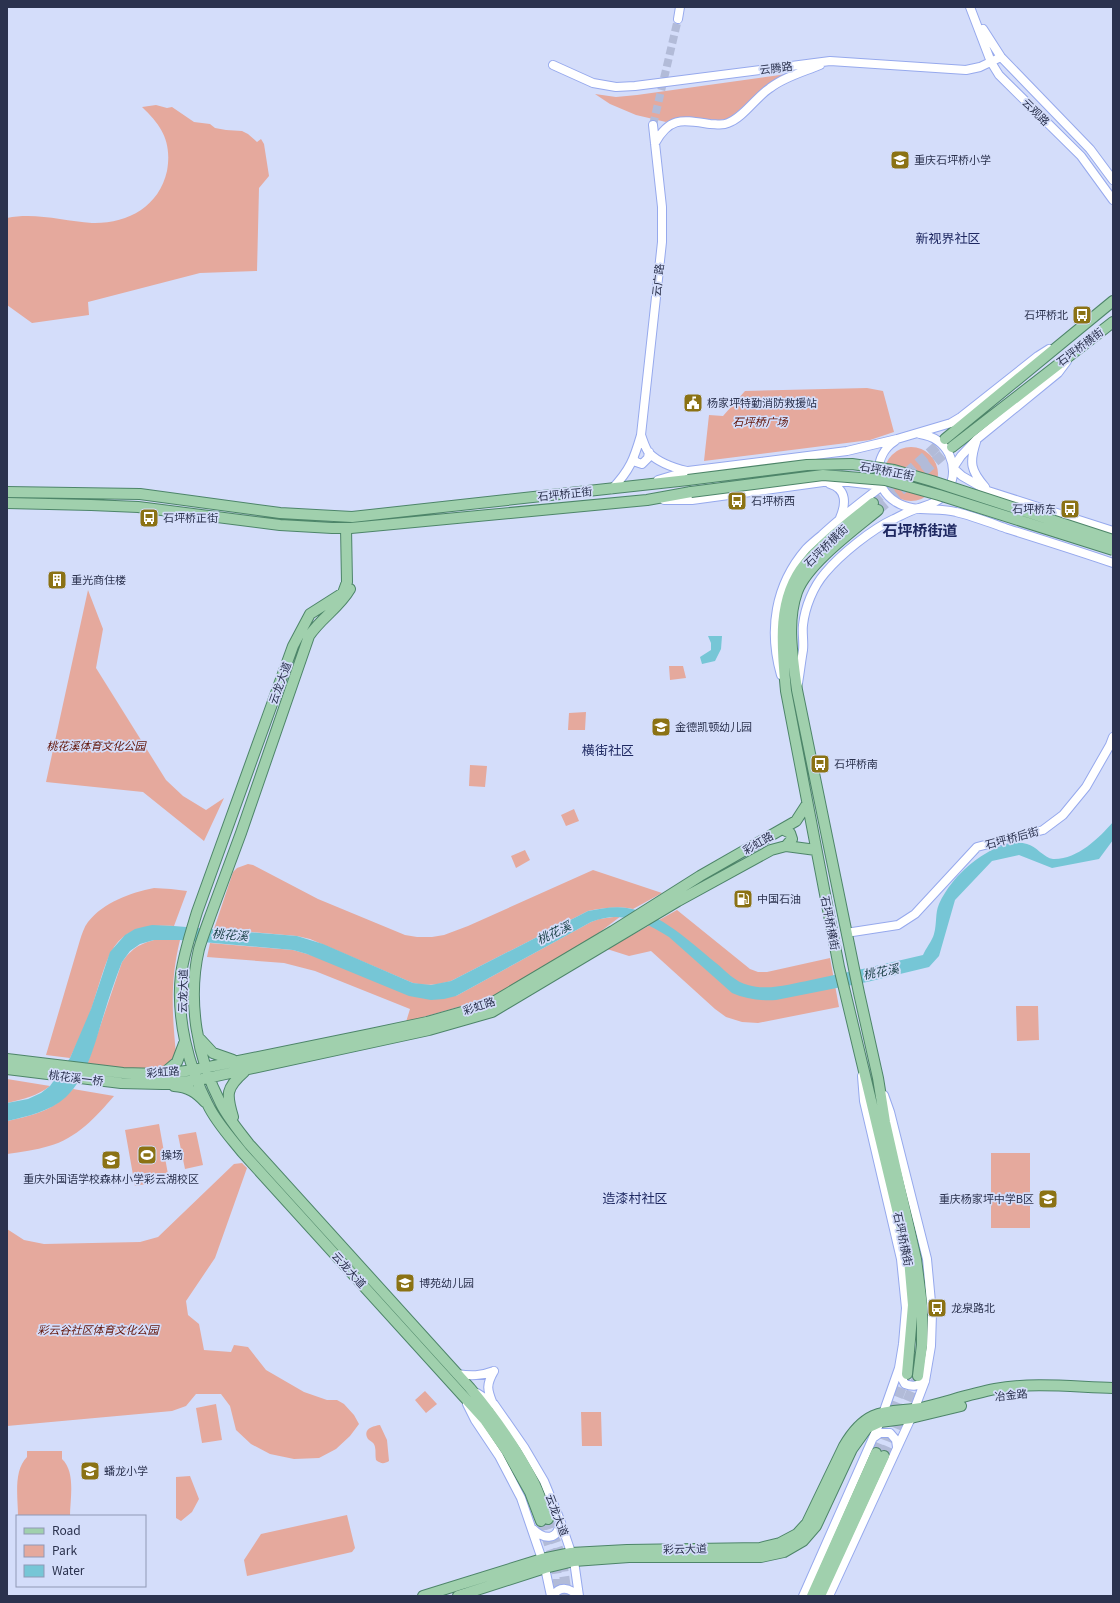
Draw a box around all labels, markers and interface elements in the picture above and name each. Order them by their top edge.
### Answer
street label: 云腾路 [759,57,793,77]
street label: 云观路 [1019,94,1054,129]
school or university icon: 重庆石坪桥小学 [889,149,911,171]
place label: 重庆石坪桥小学 [914,151,991,167]
district label: 新视界社区 [915,228,981,247]
street label: 云广路 [647,263,667,297]
bus stop icon: 石坪桥北 [1071,304,1093,326]
place label: 石坪桥北 [1024,306,1068,322]
street label: 石坪桥横街 [1053,323,1106,369]
public building icon: 杨家坪特勤消防救援站 [682,392,704,414]
place label: 杨家坪特勤消防救援站 [707,394,817,410]
park label: 石坪桥广场 [733,413,788,429]
street label: 石坪桥正街 [859,457,916,483]
street label: 石坪桥正街 [537,482,593,504]
bus stop icon: 石坪桥西 [726,490,748,512]
place label: 石坪桥西 [751,492,795,508]
bus stop icon: 石坪桥东 [1059,498,1081,520]
place label: 石坪桥东 [1012,500,1056,516]
bus stop icon: 石坪桥正街 [138,507,160,529]
place label: 石坪桥正街 [163,509,218,525]
district label: 石坪桥街道 [882,519,958,540]
street label: 石坪桥横街 [800,520,851,570]
building icon: 重光商住楼 [46,569,68,591]
place label: 重光商住楼 [71,571,126,587]
street label: 云龙大道 [264,659,294,706]
school or university icon: 金德凯顿幼儿园 [650,716,672,738]
place label: 金德凯顿幼儿园 [675,718,752,734]
park label: 桃花溪体育文化公园 [47,737,147,753]
district label: 横街社区 [582,740,634,759]
bus stop icon: 石坪桥南 [809,753,831,775]
place label: 石坪桥南 [834,755,878,771]
street label: 石坪桥后街 [983,822,1040,852]
street label: 彩虹路 [739,827,776,857]
fuel station icon: 中国石油 [732,888,754,910]
place label: 中国石油 [757,890,801,906]
street label: 石坪桥横街 [818,894,844,951]
water label: 桃花溪 [533,915,575,947]
water label: 桃花溪 [211,923,251,944]
water label: 桃花溪 [861,958,902,982]
street label: 云龙大道 [174,969,190,1013]
street label: 彩虹路 [461,992,497,1018]
street label: 彩虹路 [146,1062,180,1080]
street label: 桃花溪一桥 [48,1066,104,1088]
sports icon: 操场 [136,1144,158,1166]
place label: 操场 [161,1146,183,1162]
school or university icon: 重庆外国语学校森林小学彩云湖校区 [100,1149,122,1171]
place label: 重庆外国语学校森林小学彩云湖校区 [23,1170,199,1186]
district label: 造漆村社区 [602,1188,668,1207]
school or university icon: 重庆杨家坪中学B区 [1037,1188,1059,1210]
place label: 重庆杨家坪中学B区 [939,1190,1034,1206]
street label: 石坪桥横街 [890,1210,918,1267]
street label: 云龙大道 [329,1248,370,1291]
school or university icon: 博苑幼儿园 [394,1272,416,1294]
place label: 博苑幼儿园 [419,1274,474,1290]
bus stop icon: 龙泉路北 [926,1297,948,1319]
place label: 龙泉路北 [951,1299,995,1315]
park label: 彩云谷社区体育文化公园 [38,1321,160,1337]
street label: 冶金路 [994,1384,1028,1404]
school or university icon: 蟠龙小学 [79,1460,101,1482]
place label: 蟠龙小学 [104,1462,148,1478]
street label: 云龙大道 [543,1491,573,1538]
legend [16,1515,146,1587]
text: Road [52,1521,81,1538]
street label: 彩云大道 [663,1540,707,1556]
text: Park [52,1541,77,1558]
text: Water [52,1561,85,1578]

